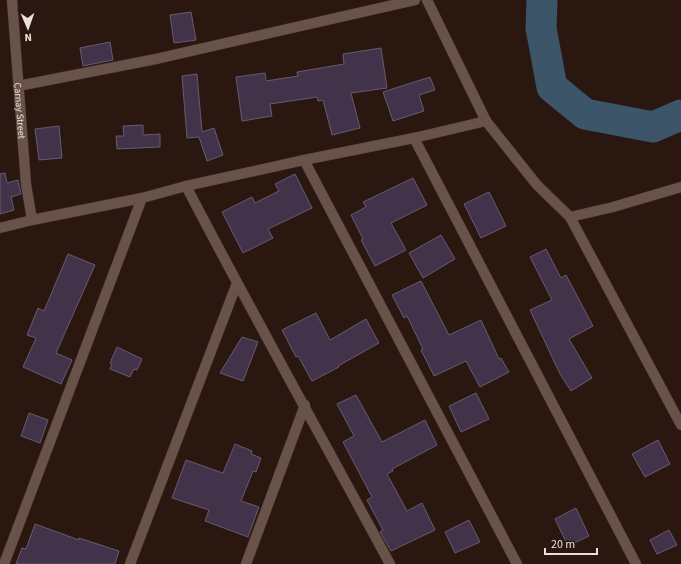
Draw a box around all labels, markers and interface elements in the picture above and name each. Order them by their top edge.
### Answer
north arrow [8,8,48,48]
text: N [24,30,32,45]
street label: Carnay Street [10,82,29,140]
scale bar [545,530,597,556]
text: 20 m [551,536,575,553]

